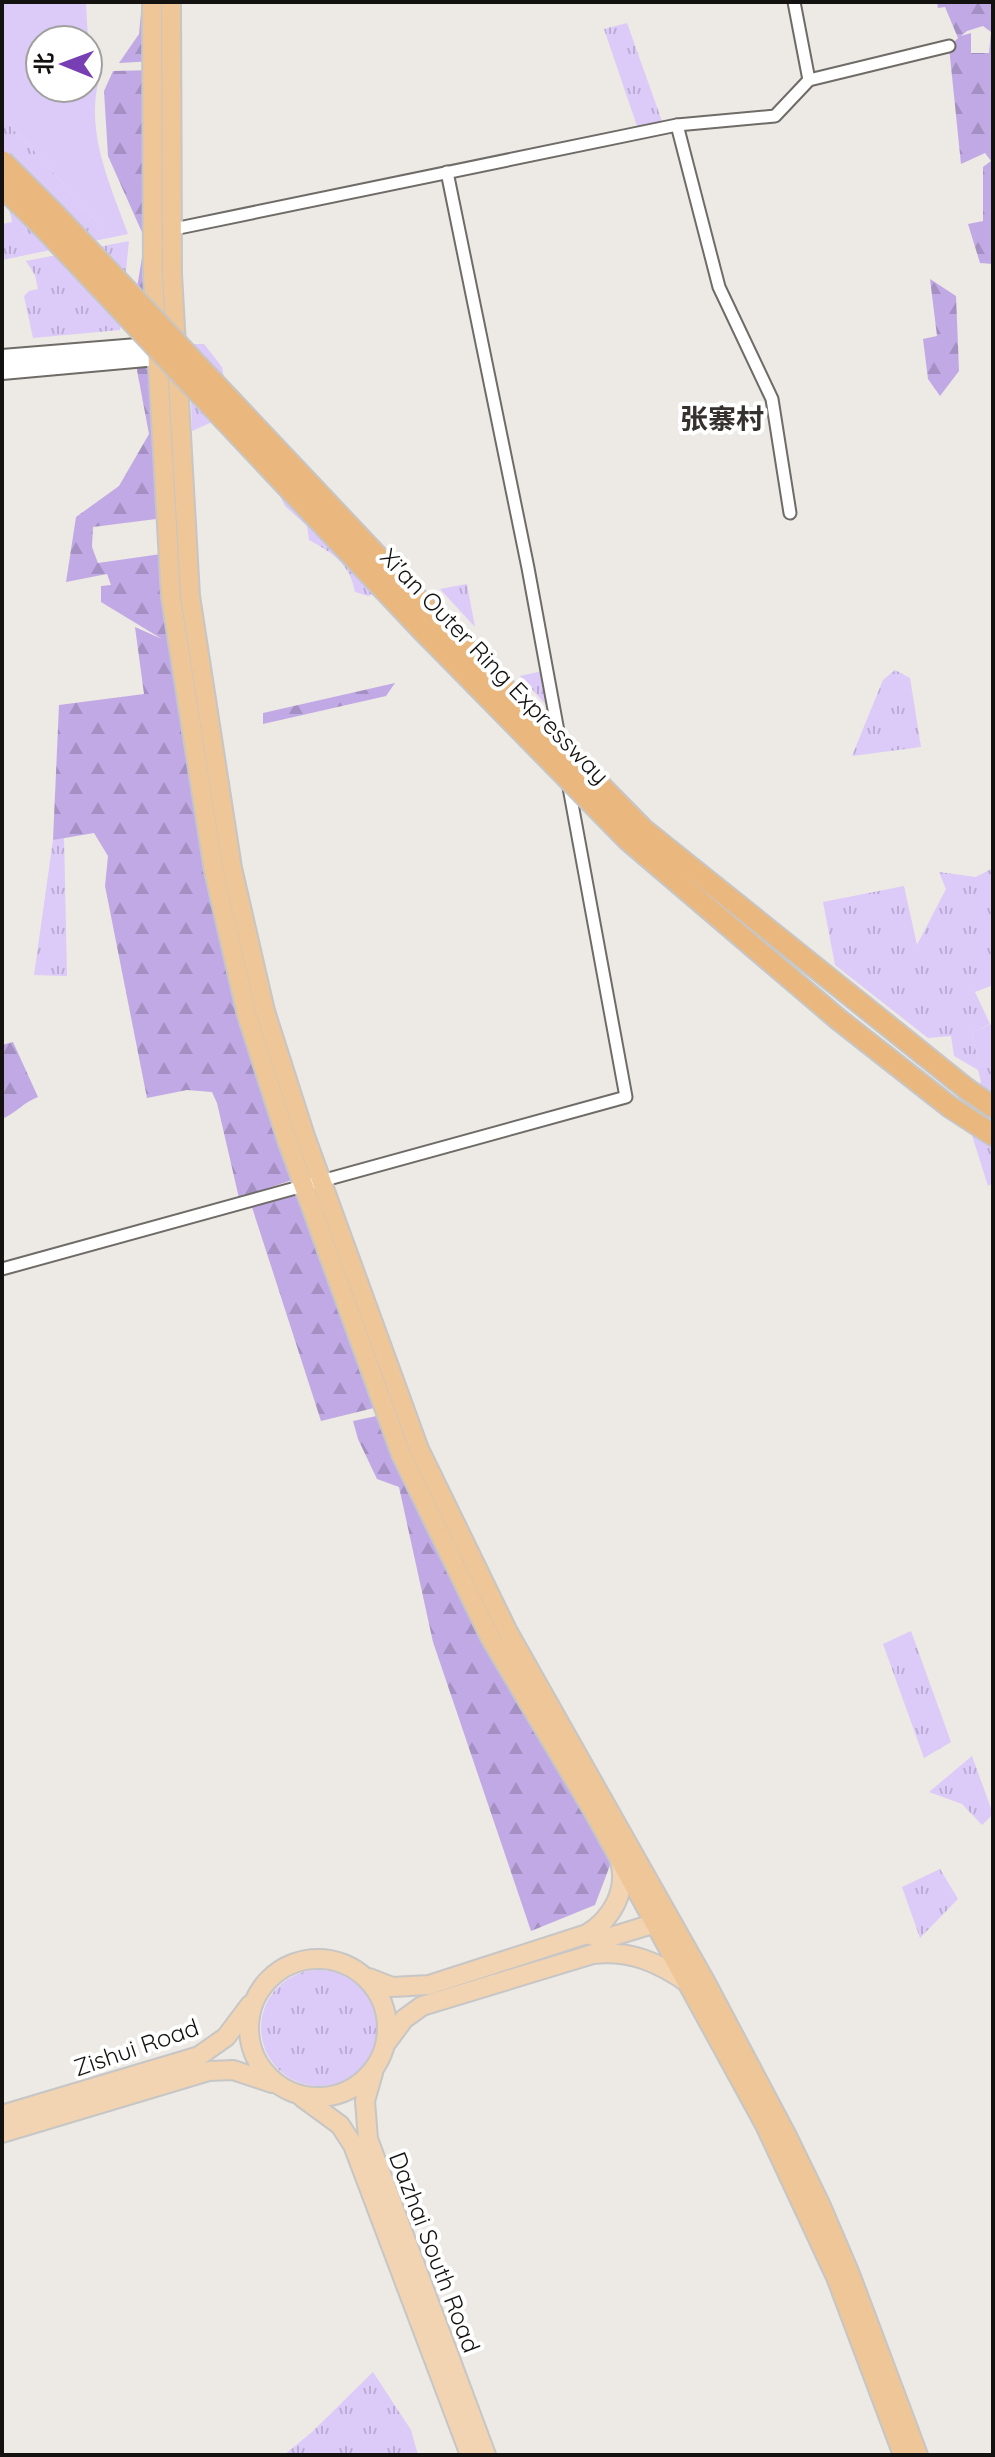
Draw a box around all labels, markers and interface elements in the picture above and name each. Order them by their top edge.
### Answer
north arrow [24,24,104,104]
text: 北 [30,52,58,75]
district label: 张寨村 [680,401,764,436]
street label: Xi'an Outer Ring Expressway [374,542,616,790]
street label: Zishui Road [69,2012,203,2082]
street label: Dazhai South Road [383,2147,487,2357]

